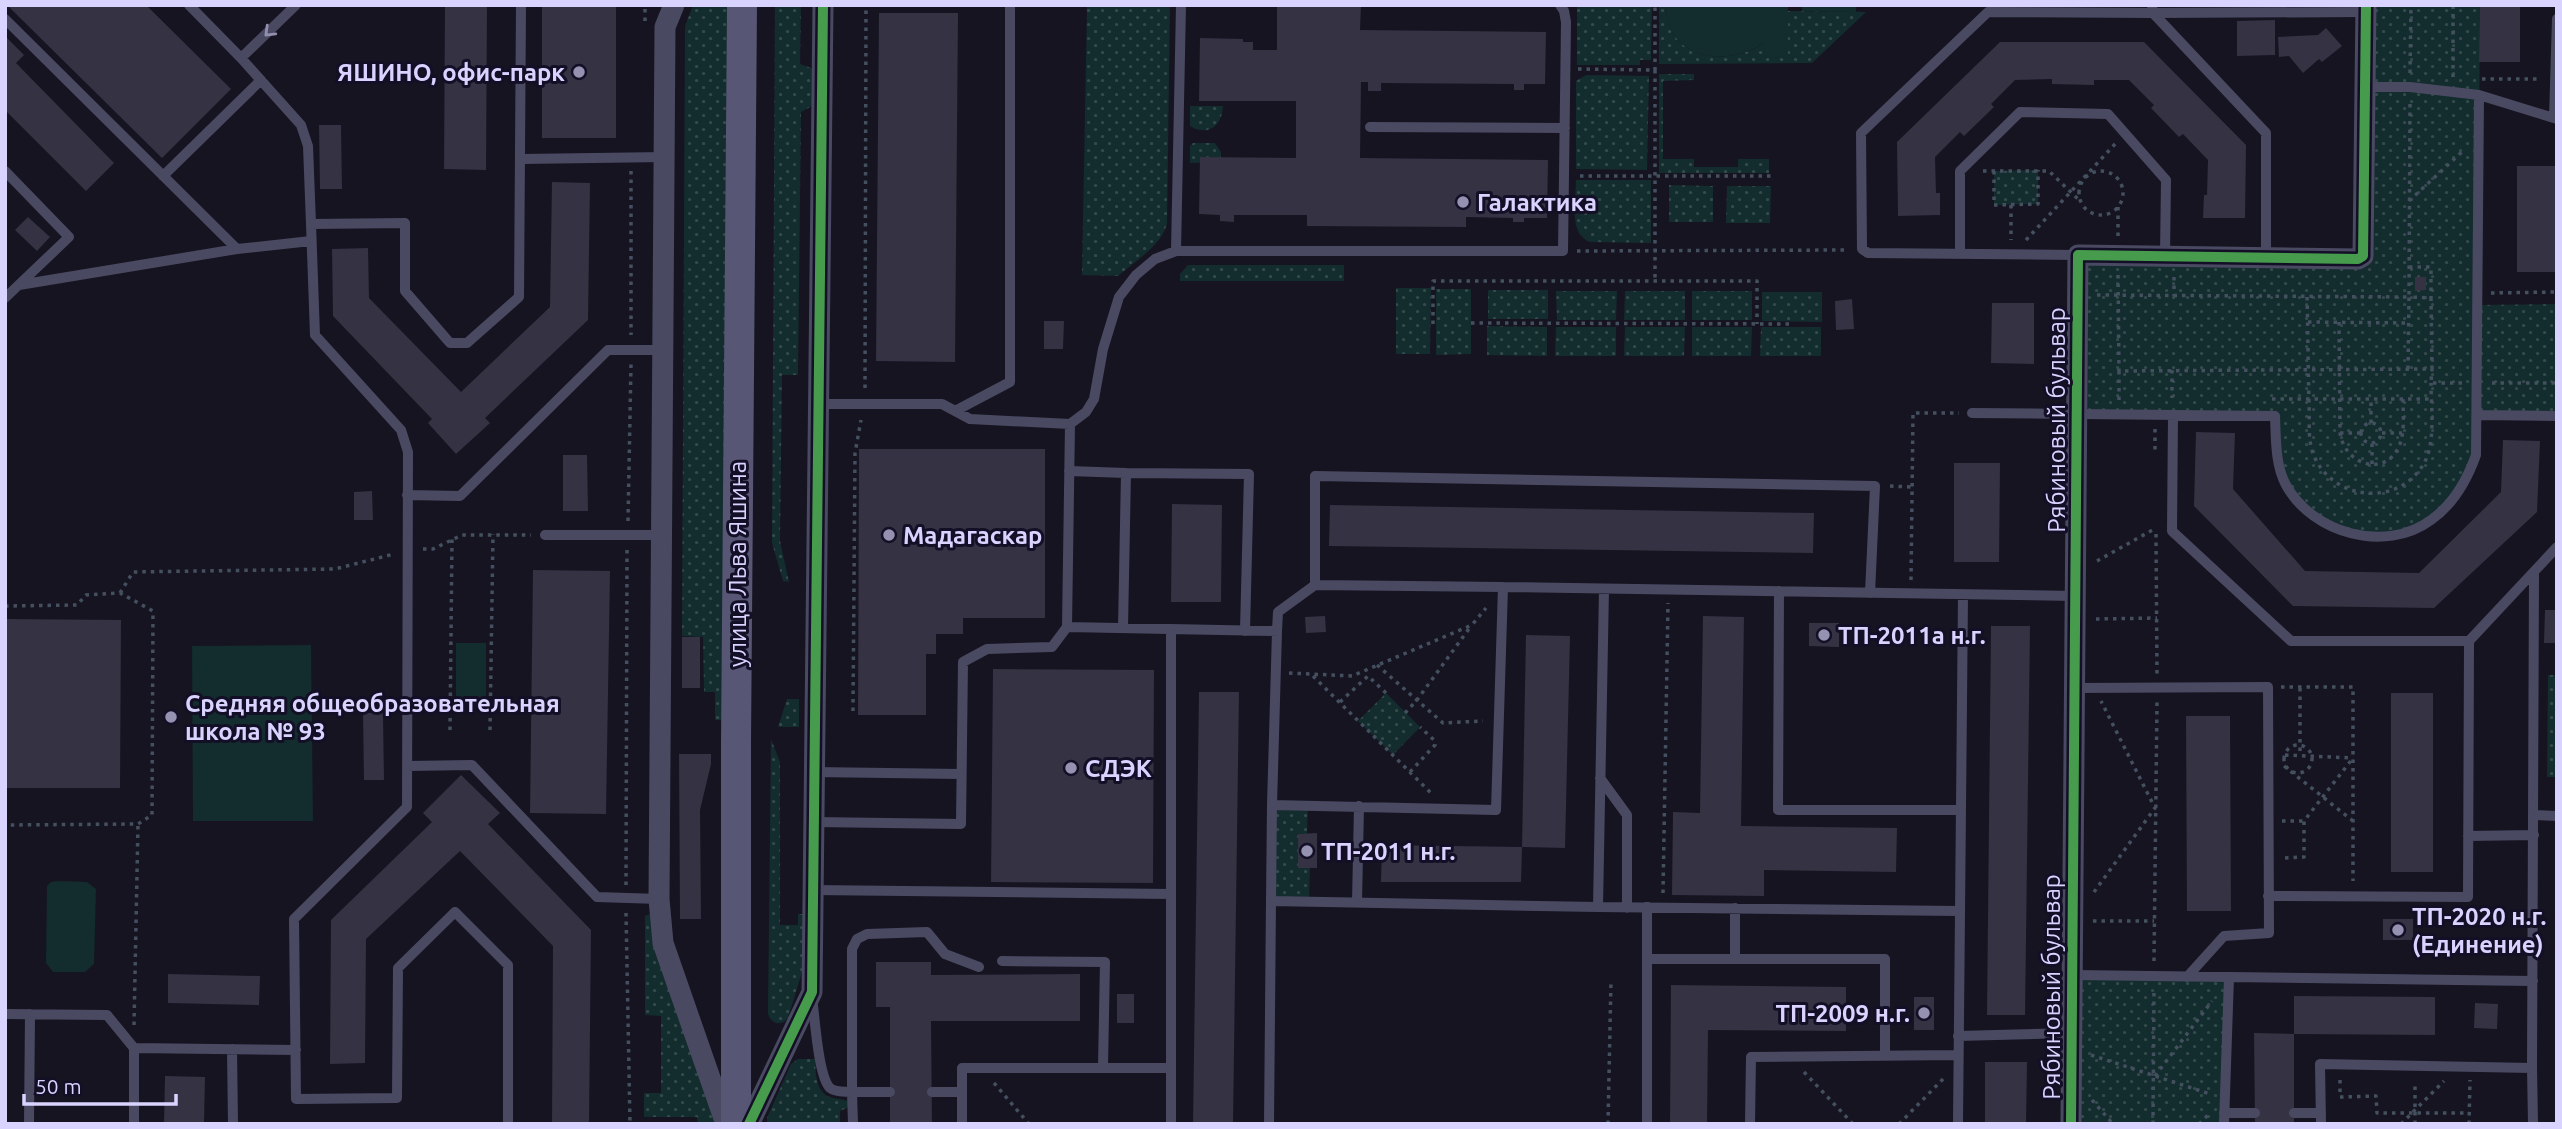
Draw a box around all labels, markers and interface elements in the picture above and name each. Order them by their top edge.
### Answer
one-way arrow [264,23,277,36]
place label: ЯШИНО, офис-парк [337,59,565,86]
marker: ЯШИНО, офис-парк [571,64,587,80]
place label: Галактика [1477,189,1597,216]
marker: Галактика [1455,194,1471,210]
street label: Рябиновый бульвар [2043,307,2070,533]
street label: улица Льва Яшина [724,461,751,667]
place label: Мадагаскар [903,522,1042,549]
marker: Мадагаскар [881,527,897,543]
place label: ТП-2011а н.г. [1838,622,1986,649]
marker: ТП-2011а н.г. [1816,627,1832,643]
place label: Средняя общеобразовательная школа № 93 [185,690,560,745]
marker: Средняя общеобразовательная школа № 93 [163,709,179,725]
place label: СДЭК [1085,755,1152,782]
marker: СДЭК [1063,760,1079,776]
place label: ТП-2011 н.г. [1321,838,1456,865]
marker: ТП-2011 н.г. [1299,843,1315,859]
street label: Рябиновый бульвар [2038,874,2065,1100]
place label: ТП-2020 н.г. (Единение) [2412,903,2547,958]
marker: ТП-2020 н.г. (Единение) [2390,922,2406,938]
place label: ТП-2009 н.г. [1775,1000,1910,1027]
marker: ТП-2009 н.г. [1916,1005,1932,1021]
scale bar [24,1062,177,1106]
text: 50 m [35,1074,82,1098]

